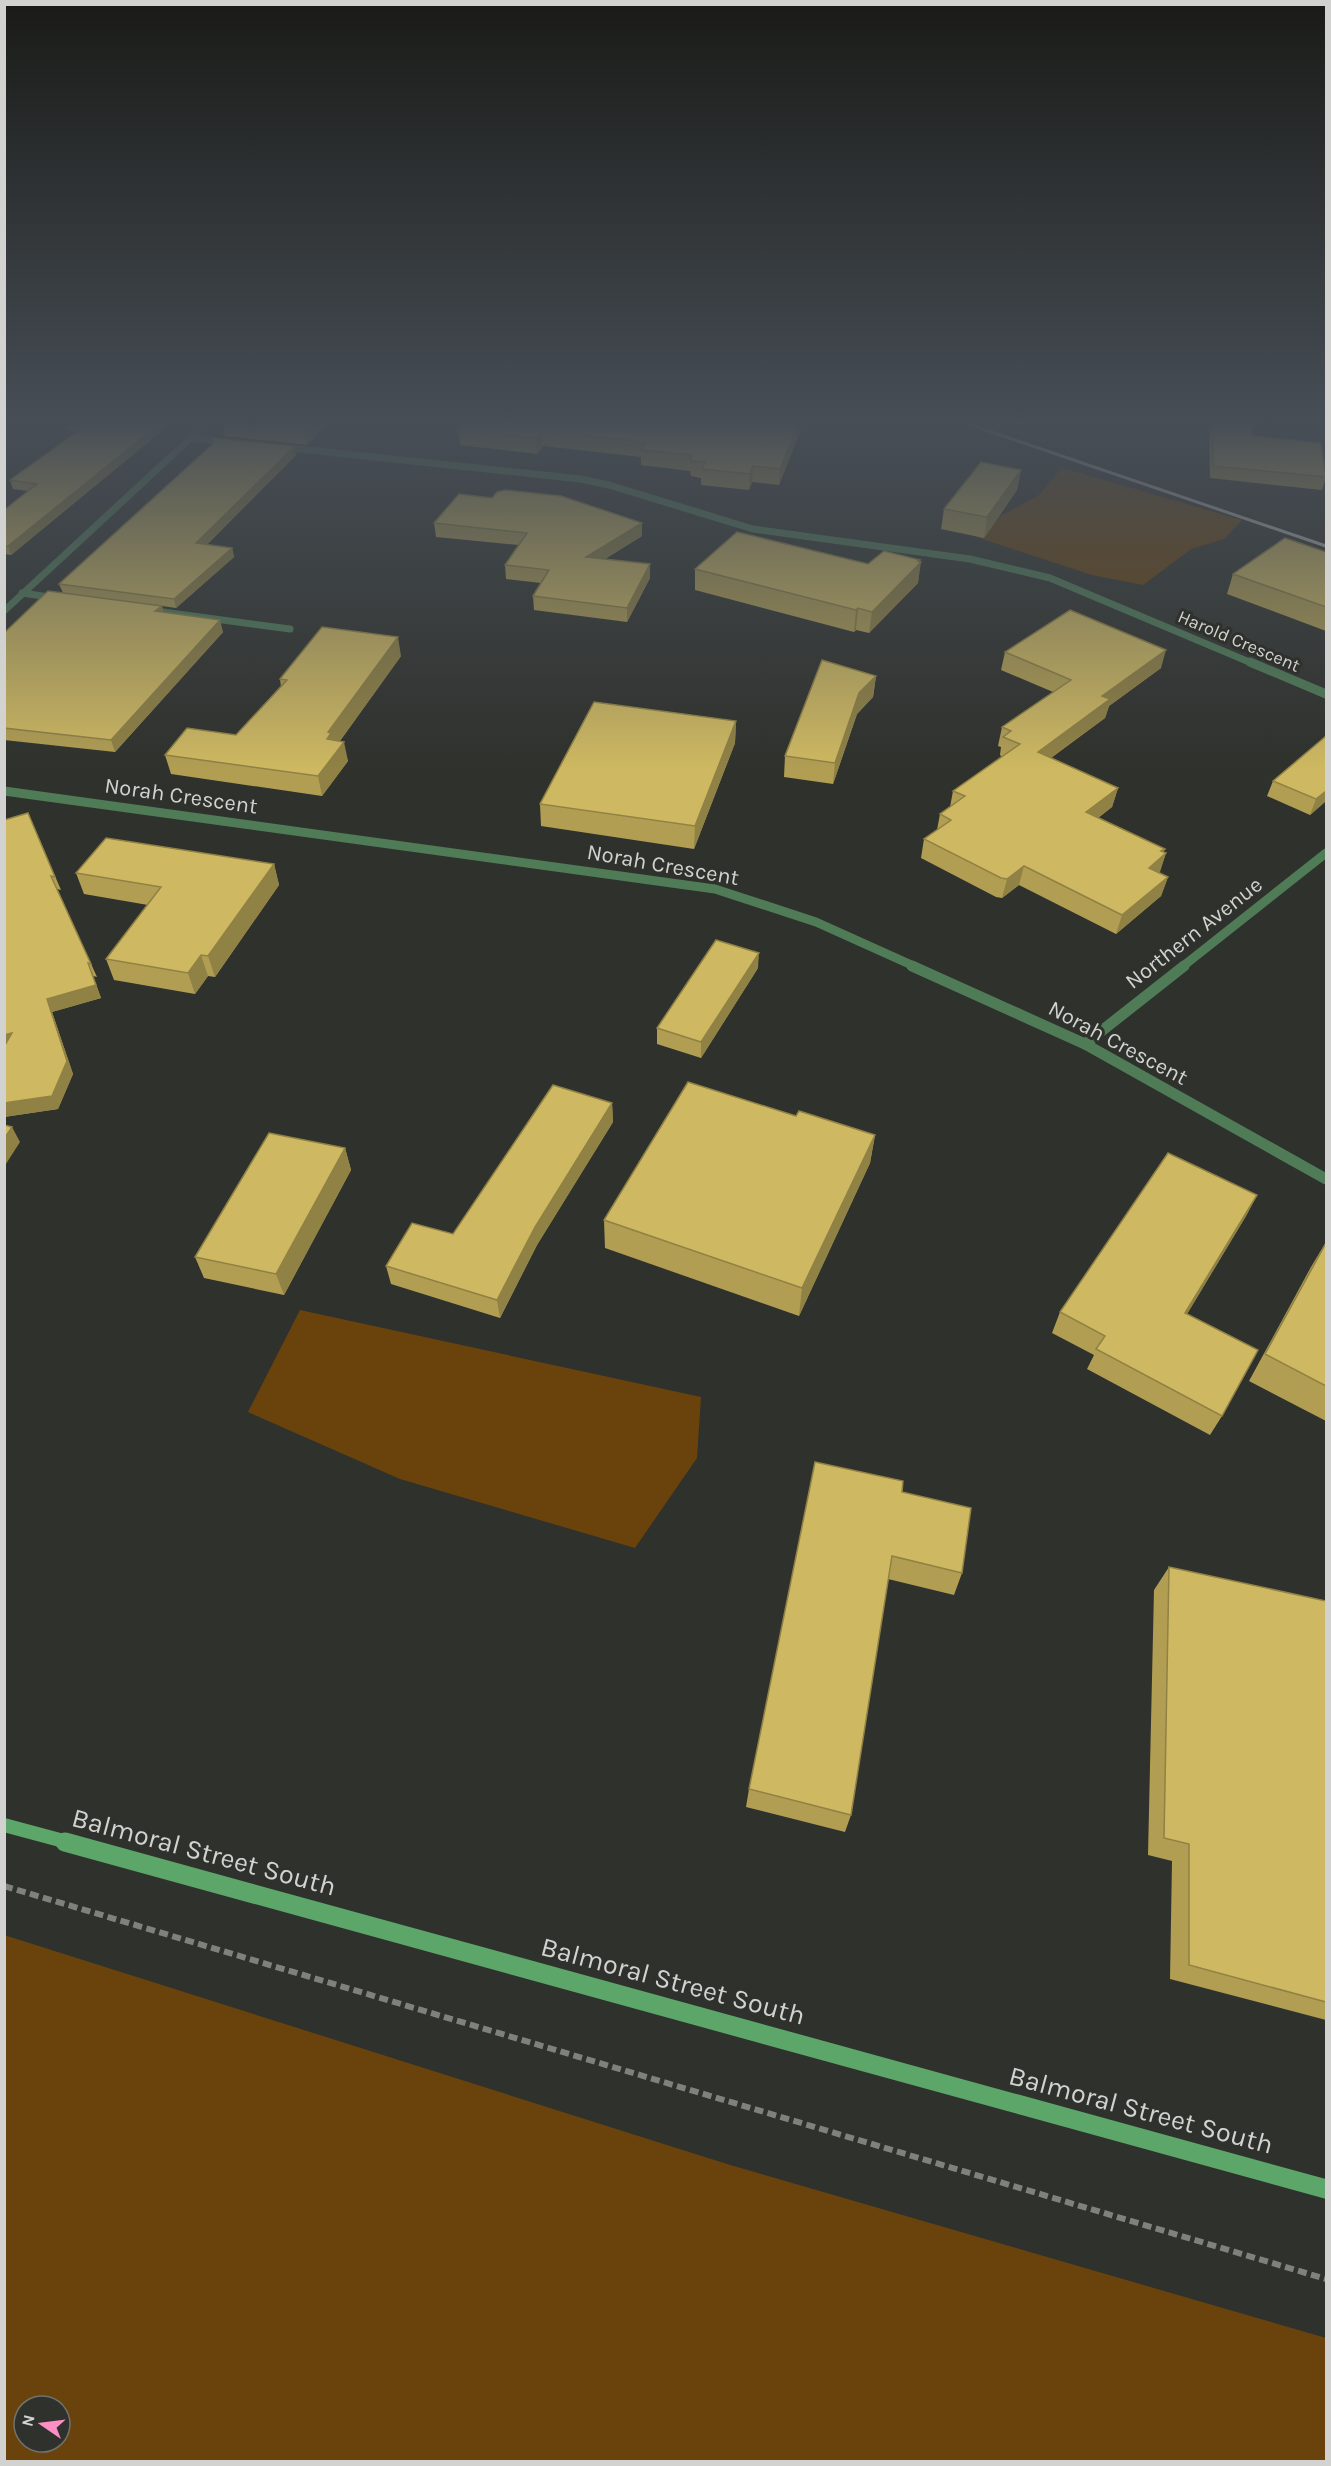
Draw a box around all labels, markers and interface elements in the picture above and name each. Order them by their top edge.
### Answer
street label: Harold Crescent [1175,605,1304,677]
street label: Norah Crescent [103,772,259,820]
street label: Norah Crescent [585,839,741,891]
street label: Northern Avenue [1120,871,1268,995]
street label: Norah Crescent [1044,995,1192,1091]
street label: Balmoral Street South [68,1801,340,1903]
street label: Balmoral Street South [537,1930,809,2032]
street label: Balmoral Street South [1005,2059,1277,2161]
north arrow [12,2394,72,2454]
text: N [17,2413,39,2428]

